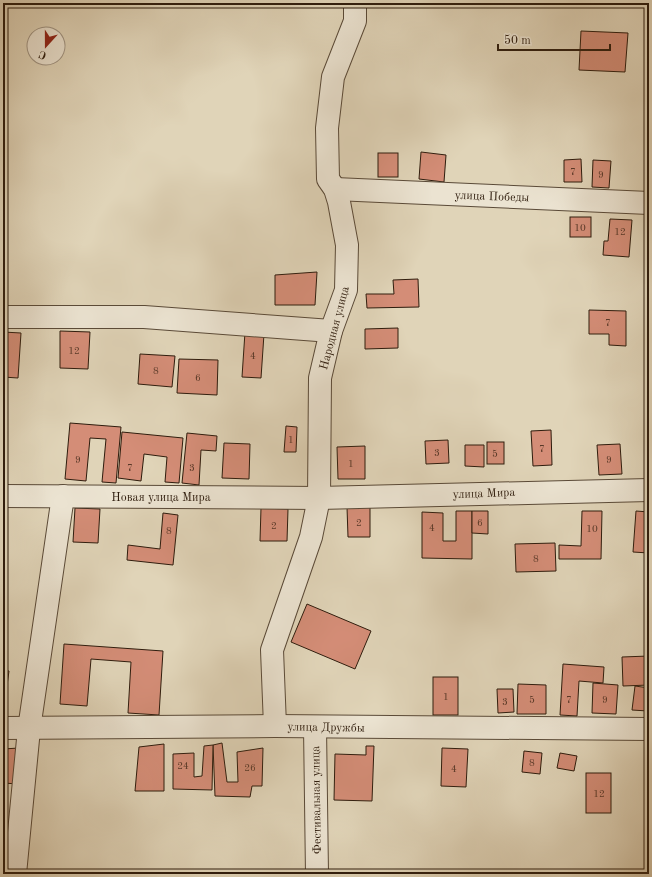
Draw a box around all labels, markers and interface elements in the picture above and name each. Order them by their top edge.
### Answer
north arrow [26,26,66,66]
scale bar [498,26,610,52]
text: 50 m [504,34,531,47]
text: С [38,47,48,60]
house number: 7 [570,167,576,177]
house number: 9 [598,170,604,180]
street label: улица Победы [454,190,530,204]
house number: 10 [574,223,586,233]
house number: 12 [614,227,626,237]
street label: Народная улица [318,285,352,371]
house number: 7 [605,318,611,328]
house number: 12 [68,346,80,356]
house number: 4 [250,351,256,361]
house number: 8 [153,366,159,376]
house number: 6 [195,373,201,383]
house number: 1 [288,435,294,445]
house number: 7 [539,444,545,454]
house number: 3 [434,448,440,458]
house number: 5 [492,449,498,459]
house number: 9 [75,455,81,465]
house number: 9 [606,455,612,465]
house number: 1 [348,459,354,469]
house number: 7 [127,463,133,473]
house number: 3 [189,463,195,473]
street label: улица Мира [452,487,516,501]
street label: Новая улица Мира [111,492,211,504]
house number: 2 [356,518,362,528]
house number: 6 [477,518,483,528]
house number: 2 [271,521,277,531]
house number: 4 [429,523,435,533]
house number: 10 [586,524,598,534]
house number: 8 [166,526,172,536]
house number: 8 [533,554,539,564]
house number: 1 [443,692,449,702]
house number: 5 [529,695,535,705]
house number: 7 [566,695,572,705]
house number: 9 [602,695,608,705]
house number: 3 [502,697,508,707]
street label: улица Дружбы [287,721,365,735]
street label: Фестивальная улица [310,746,324,854]
house number: 8 [529,758,535,768]
house number: 24 [177,761,189,771]
house number: 26 [244,763,256,773]
house number: 4 [451,764,457,774]
house number: 12 [593,789,605,799]

